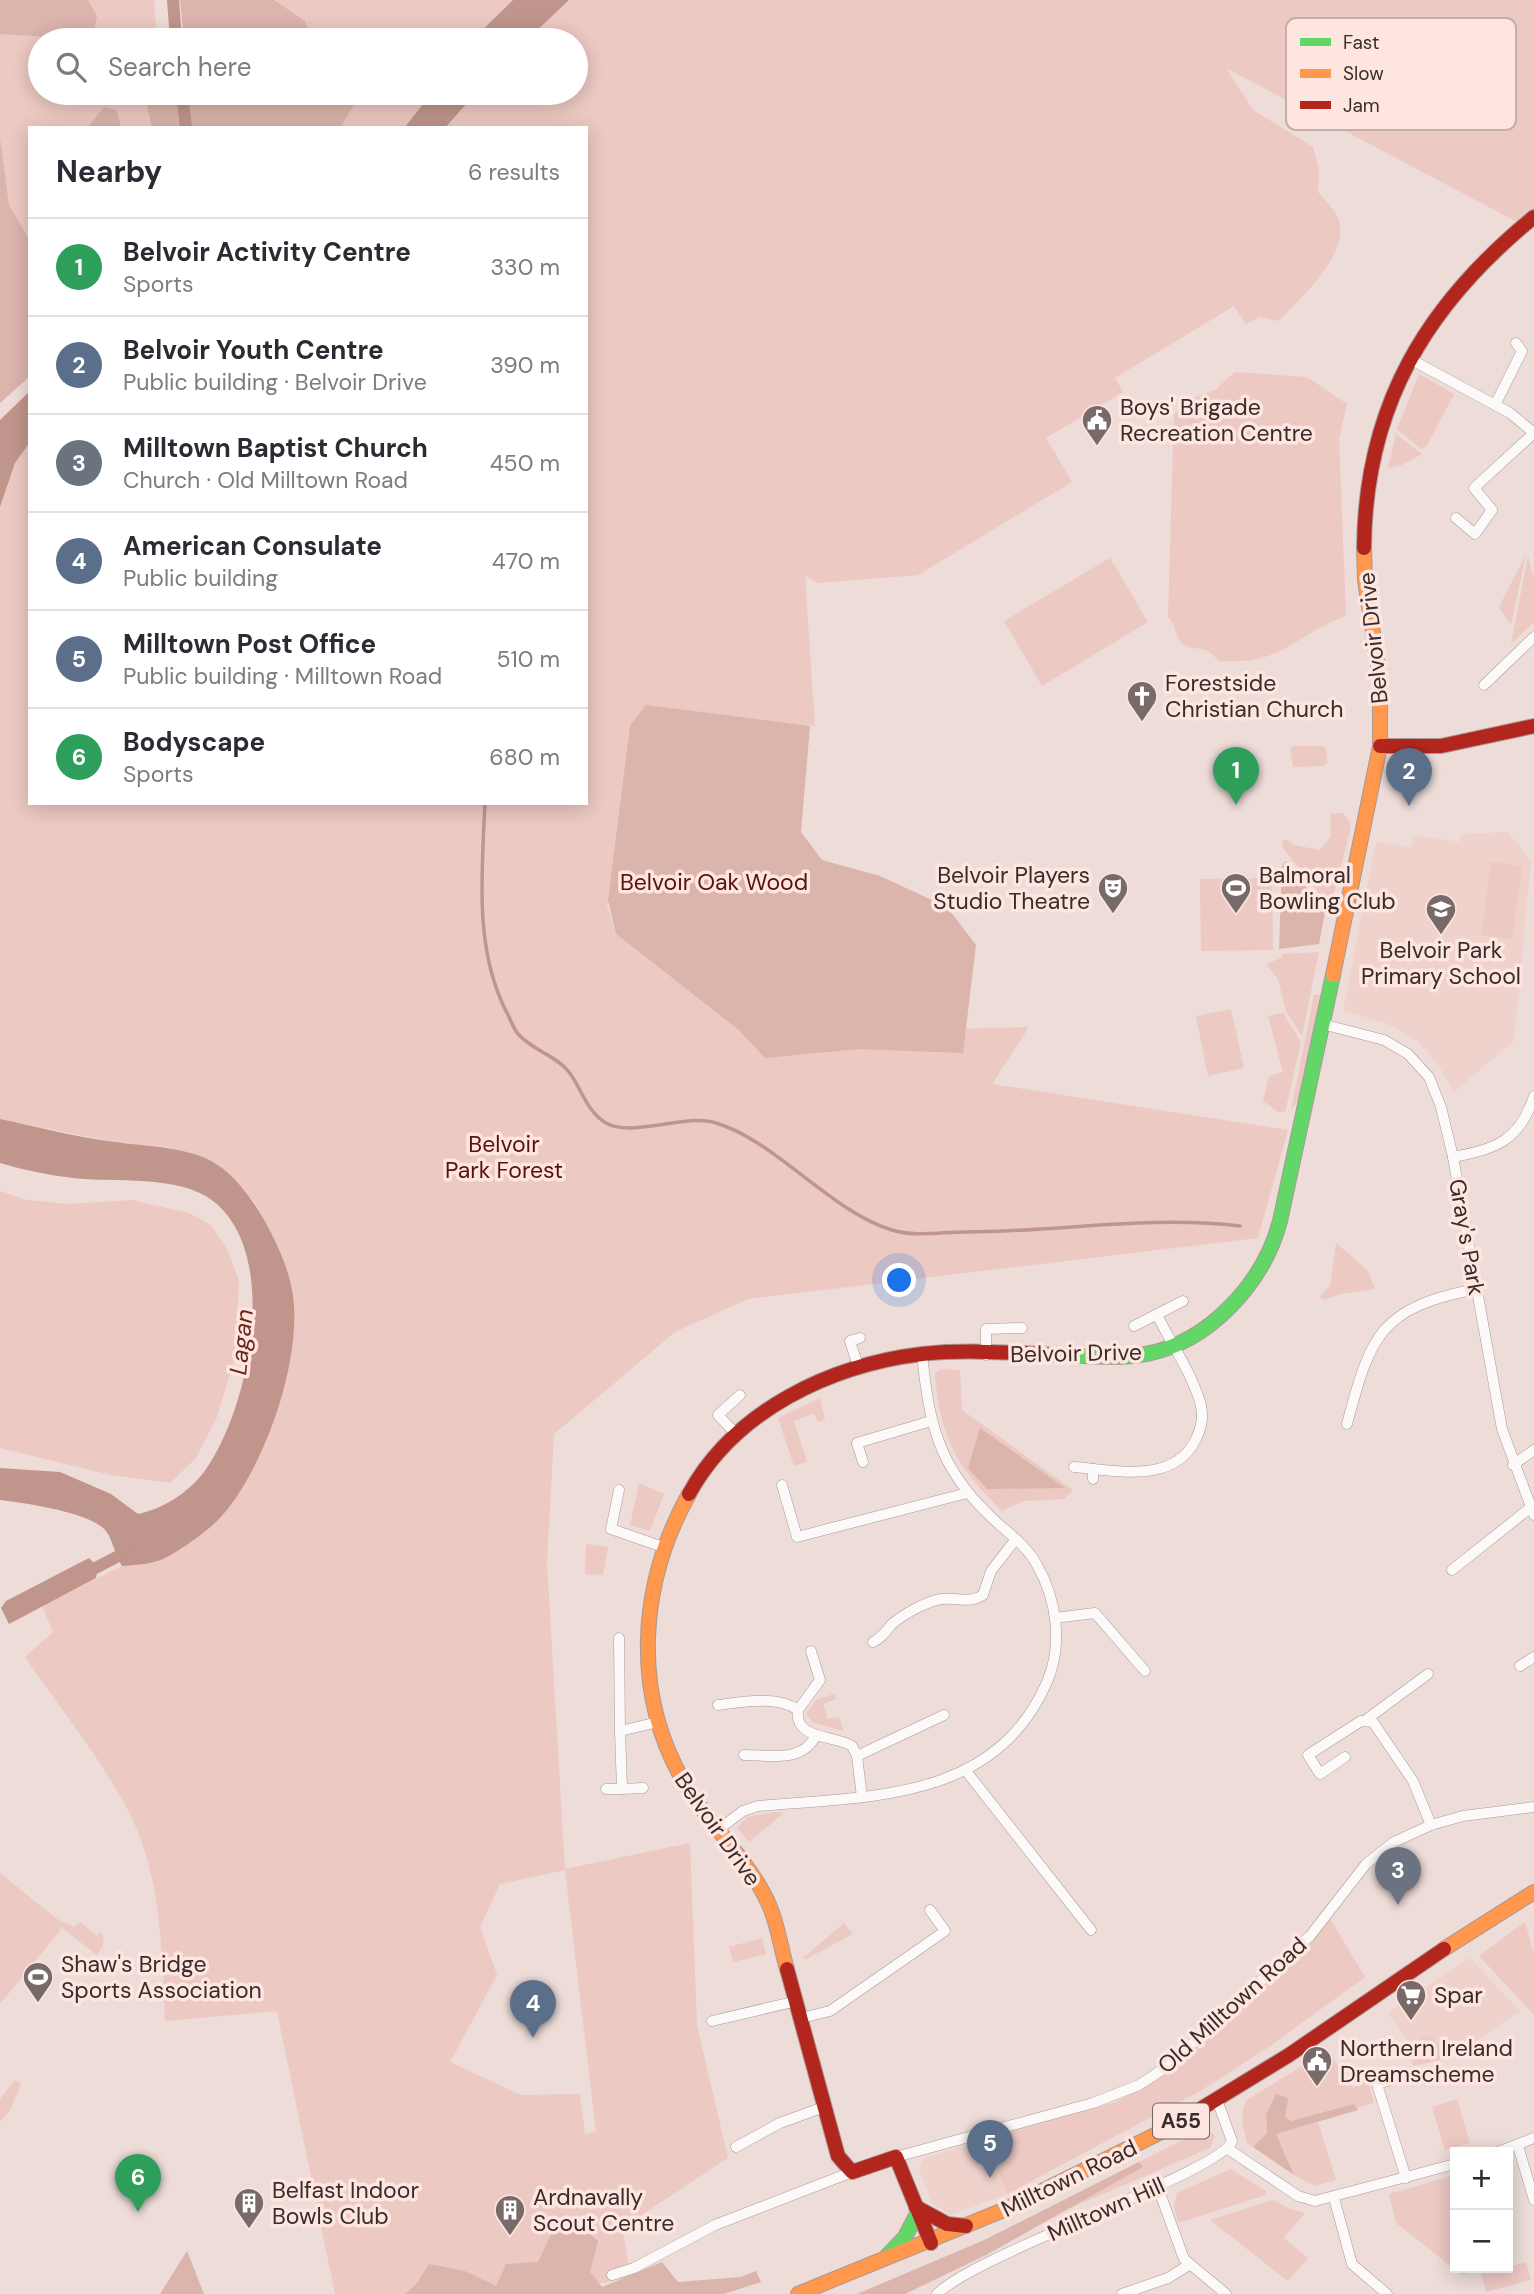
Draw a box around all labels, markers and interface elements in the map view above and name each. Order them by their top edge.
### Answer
legend [1286,18,1516,130]
search box [28,28,588,105]
text: Fast [1343,30,1379,55]
icon: search [52,48,90,86]
text: Search here [108,50,251,84]
text: Slow [1343,61,1384,86]
text: Jam [1343,93,1380,118]
text: Nearby [56,152,162,191]
text: 6 results [468,157,560,187]
text: Belvoir Activity Centre [123,235,411,269]
text: 1 [75,252,83,282]
text: 330 m [490,252,560,282]
text: Sports [123,269,193,299]
text: Belvoir Youth Centre [123,333,384,367]
text: 2 [72,350,86,380]
text: 390 m [490,350,560,380]
text: Public building · Belvoir Drive [123,367,427,397]
place label: Boys' Brigade Recreation Centre [1120,392,1313,448]
public building icon: Boys' Brigade Recreation Centre [1080,403,1114,447]
text: Milltown Baptist Church [123,431,428,465]
text: 3 [72,448,86,478]
text: 450 m [490,448,560,478]
text: Church · Old Milltown Road [123,465,408,495]
text: American Consulate [123,529,382,563]
text: 4 [72,546,86,576]
text: 470 m [492,546,560,576]
text: Public building [123,563,278,593]
street label: Belvoir Drive [1351,571,1395,705]
text: Milltown Post Office [123,627,376,661]
text: 5 [72,644,86,674]
text: 510 m [496,644,560,674]
text: Public building · Milltown Road [123,661,442,691]
place label: Forestside Christian Church [1165,668,1344,724]
church icon: Forestside Christian Church [1125,679,1159,723]
text: Bodyscape [123,725,265,759]
text: 6 [72,742,86,772]
text: 680 m [489,742,560,772]
pin: 1 [1213,747,1259,805]
pin: 2 [1386,748,1432,806]
text: Sports [123,759,193,789]
place label: Belvoir Players Studio Theatre [933,860,1090,916]
place label: Balmoral Bowling Club [1259,860,1396,916]
park label: Belvoir Oak Wood [620,867,808,897]
theatre icon: Belvoir Players Studio Theatre [1096,871,1130,915]
sports icon: Balmoral Bowling Club [1219,871,1253,915]
school or university icon: Belvoir Park Primary School [1424,892,1458,936]
place label: Belvoir Park Primary School [1361,935,1521,991]
park label: Belvoir Park Forest [445,1129,563,1185]
street label: Gray's Park [1442,1176,1492,1298]
your location [882,1263,916,1297]
water label: Lagan [222,1307,260,1377]
street label: Belvoir Drive [1010,1337,1142,1369]
street label: Belvoir Drive [668,1766,768,1892]
pin: 3 [1375,1847,1421,1905]
street label: Old Milltown Road [1151,1930,1313,2080]
place label: Shaw's Bridge Sports Association [61,1949,262,2005]
sports icon: Shaw's Bridge Sports Association [21,1960,55,2004]
supermarket icon: Spar [1394,1978,1428,2022]
pin: 4 [510,1980,556,2038]
place label: Spar [1434,1980,1483,2010]
place label: Northern Ireland Dreamscheme [1340,2033,1513,2089]
public building icon: Northern Ireland Dreamscheme [1300,2044,1334,2088]
road number: A55 [1153,2104,1209,2138]
pin: 5 [967,2120,1013,2178]
street label: Milltown Road [996,2132,1142,2224]
map controls [1450,2147,1513,2273]
button: + [1450,2147,1513,2210]
pin: 6 [115,2154,161,2212]
street label: Milltown Hill [1043,2170,1169,2248]
place label: Belfast Indoor Bowls Club [272,2175,419,2231]
place label: Ardnavally Scout Centre [533,2182,674,2238]
building icon: Belfast Indoor Bowls Club [232,2186,266,2230]
building icon: Ardnavally Scout Centre [493,2193,527,2237]
button: − [1450,2210,1513,2273]

